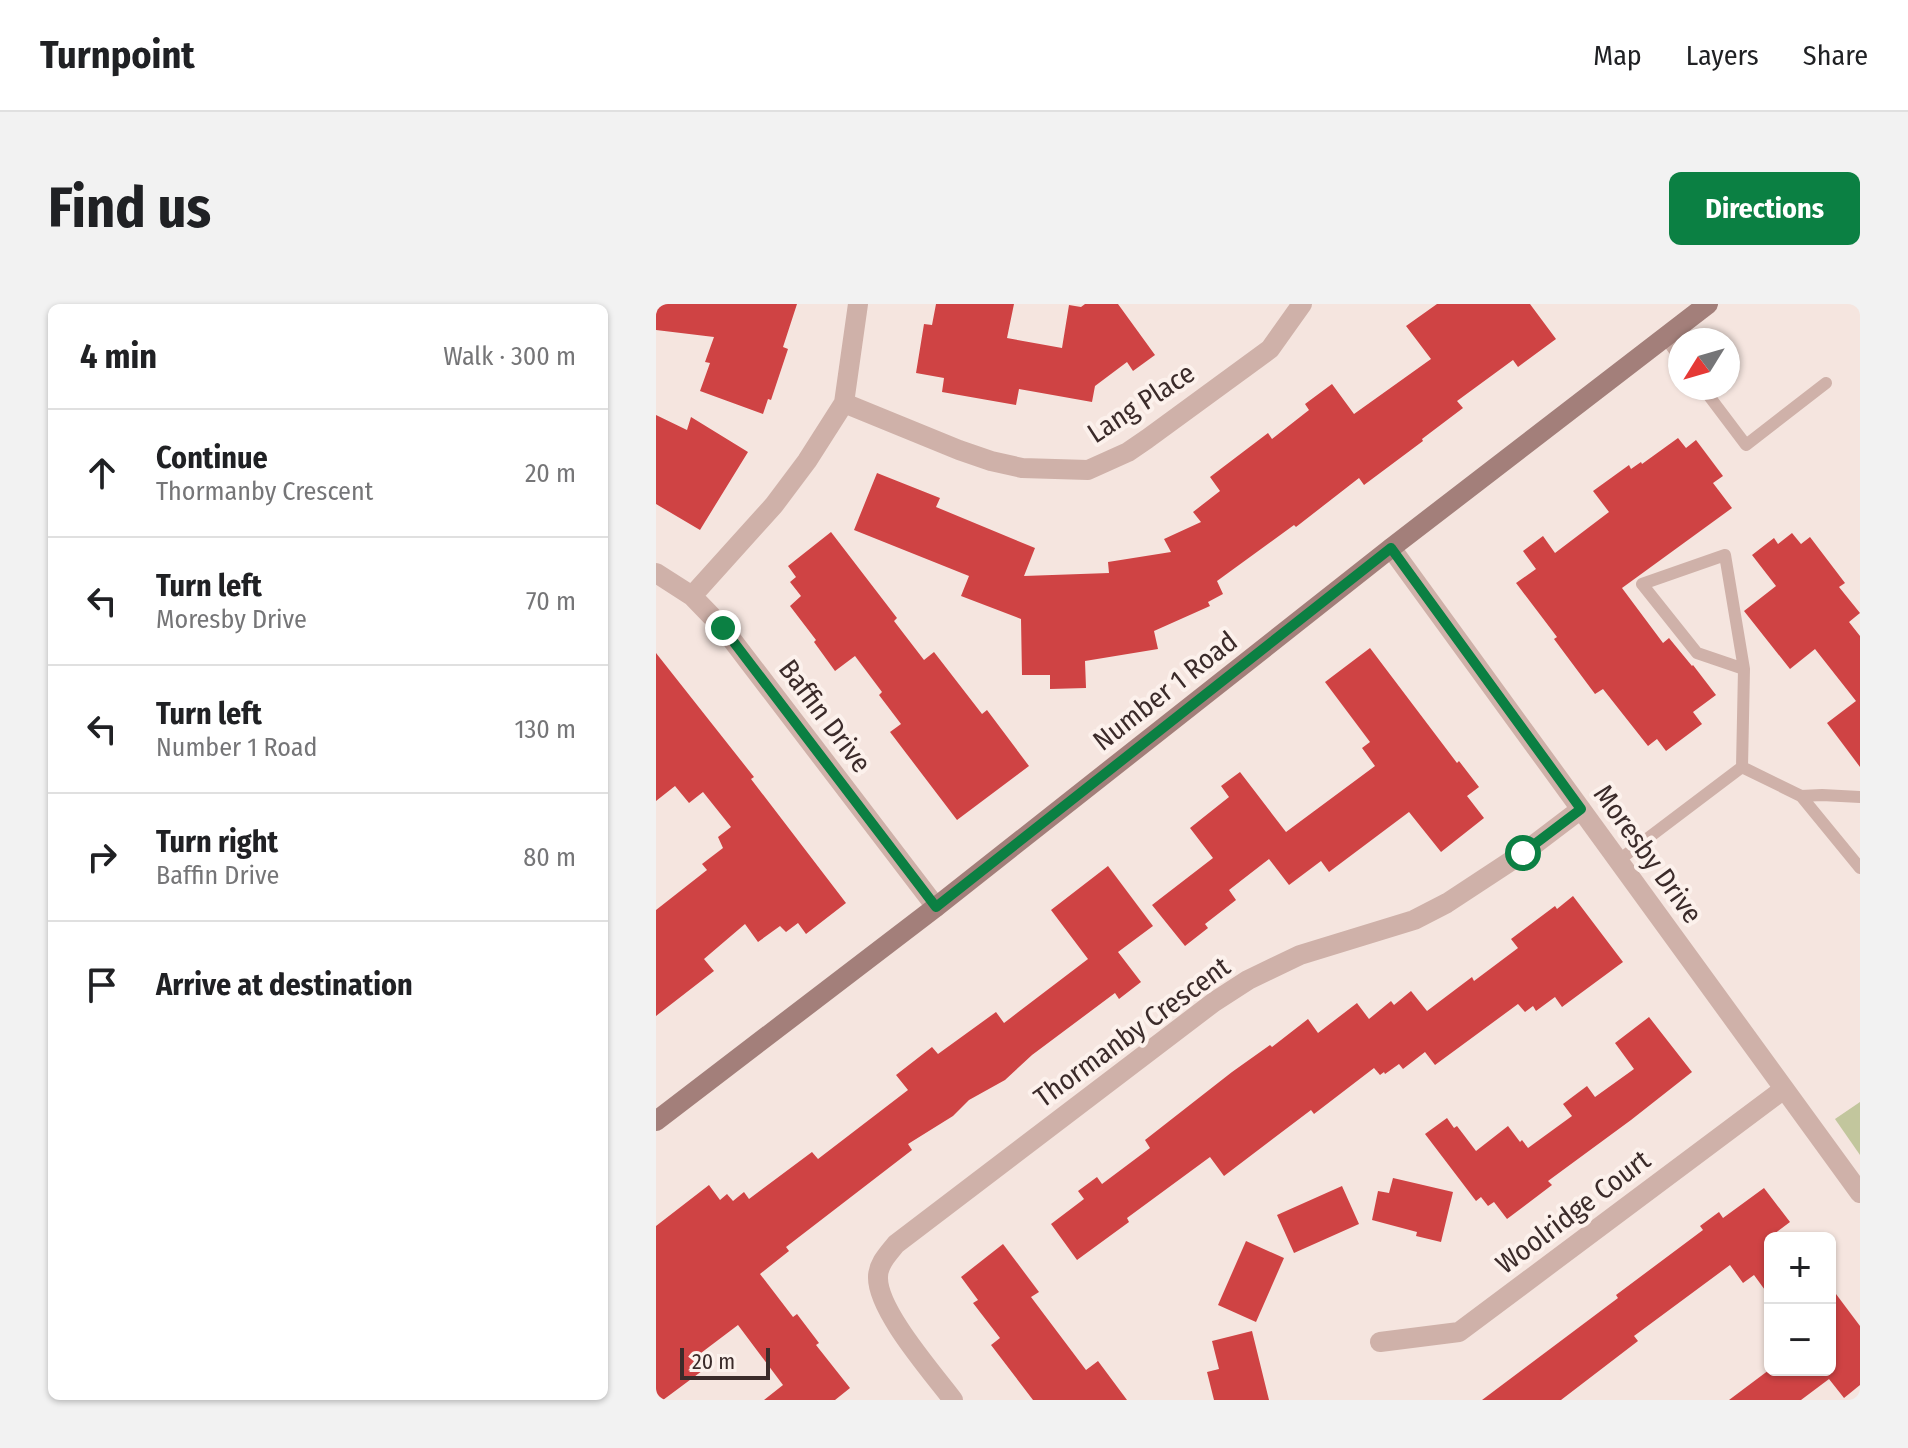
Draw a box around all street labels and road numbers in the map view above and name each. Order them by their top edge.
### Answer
street label: Lang Place [1081,356,1201,450]
street label: Number 1 Road [1086,624,1244,758]
street label: Baffin Drive [772,653,878,779]
street label: Moresby Drive [1587,779,1709,929]
street label: Thormanby Crescent [1028,949,1237,1114]
street label: Woolridge Court [1489,1143,1657,1281]

